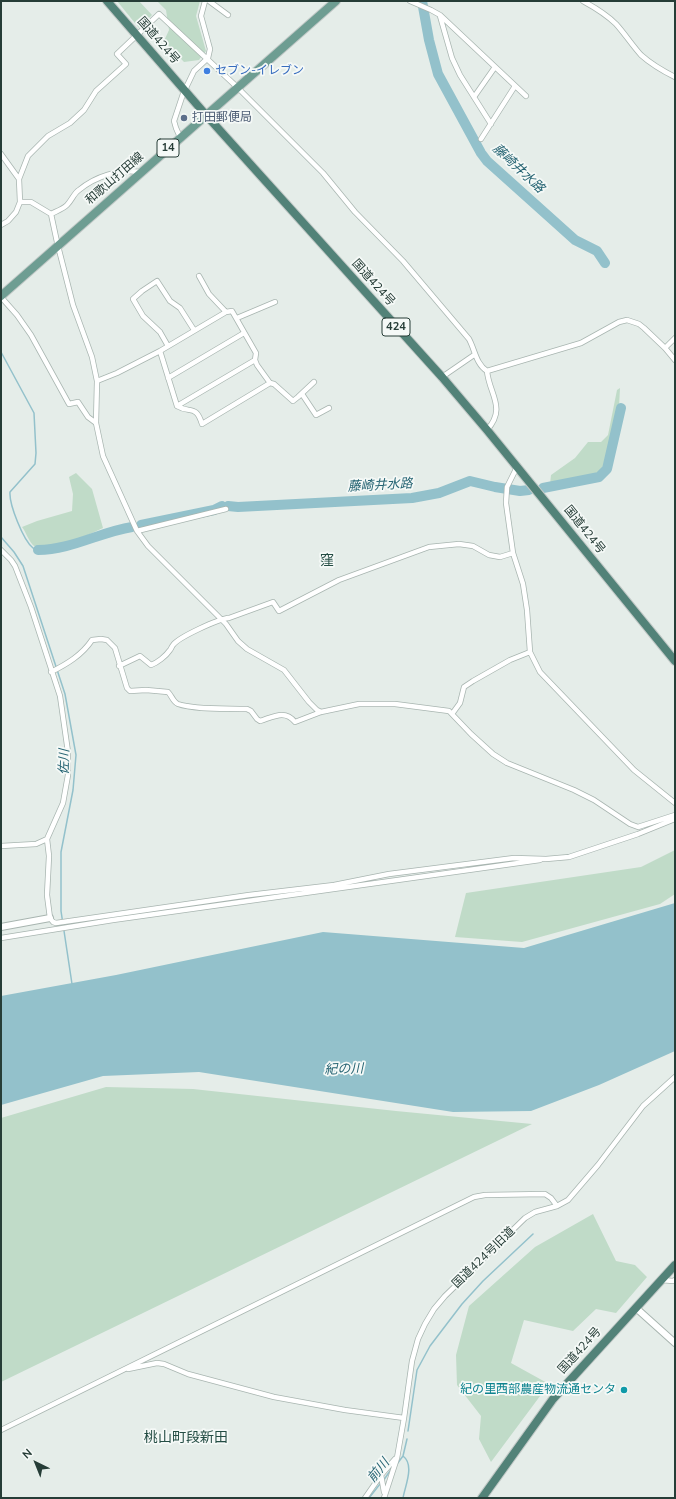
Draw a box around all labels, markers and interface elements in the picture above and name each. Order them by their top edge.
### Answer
street label: 国道424号 [134,15,182,67]
place label: セブン-イレブン [215,64,304,78]
marker: セブン-イレブン [202,66,212,76]
place label: 打田郵便局 [192,111,252,125]
marker: 打田郵便局 [179,113,189,123]
road number: 14 [157,139,179,157]
water label: 藤崎井水路 [489,141,547,197]
street label: 和歌山打田線 [83,150,147,208]
street label: 国道424号 [348,257,398,309]
road number: 424 [382,318,410,336]
water label: 藤崎井水路 [347,477,413,495]
street label: 国道424号 [560,503,608,557]
district label: 窪 [320,554,334,570]
water label: 佐川 [57,749,73,775]
water label: 紀の川 [324,1062,364,1078]
street label: 国道424号旧道 [450,1224,518,1292]
street label: 国道424号 [555,1325,605,1377]
place label: 紀の里西部農産物流通センタ [460,1383,616,1397]
marker: 紀の里西部農産物流通センタ [619,1385,629,1395]
district label: 桃山町段新田 [144,1431,228,1447]
north arrow [16,1443,56,1483]
text: N [19,1446,36,1462]
water label: 前川 [365,1456,393,1486]

